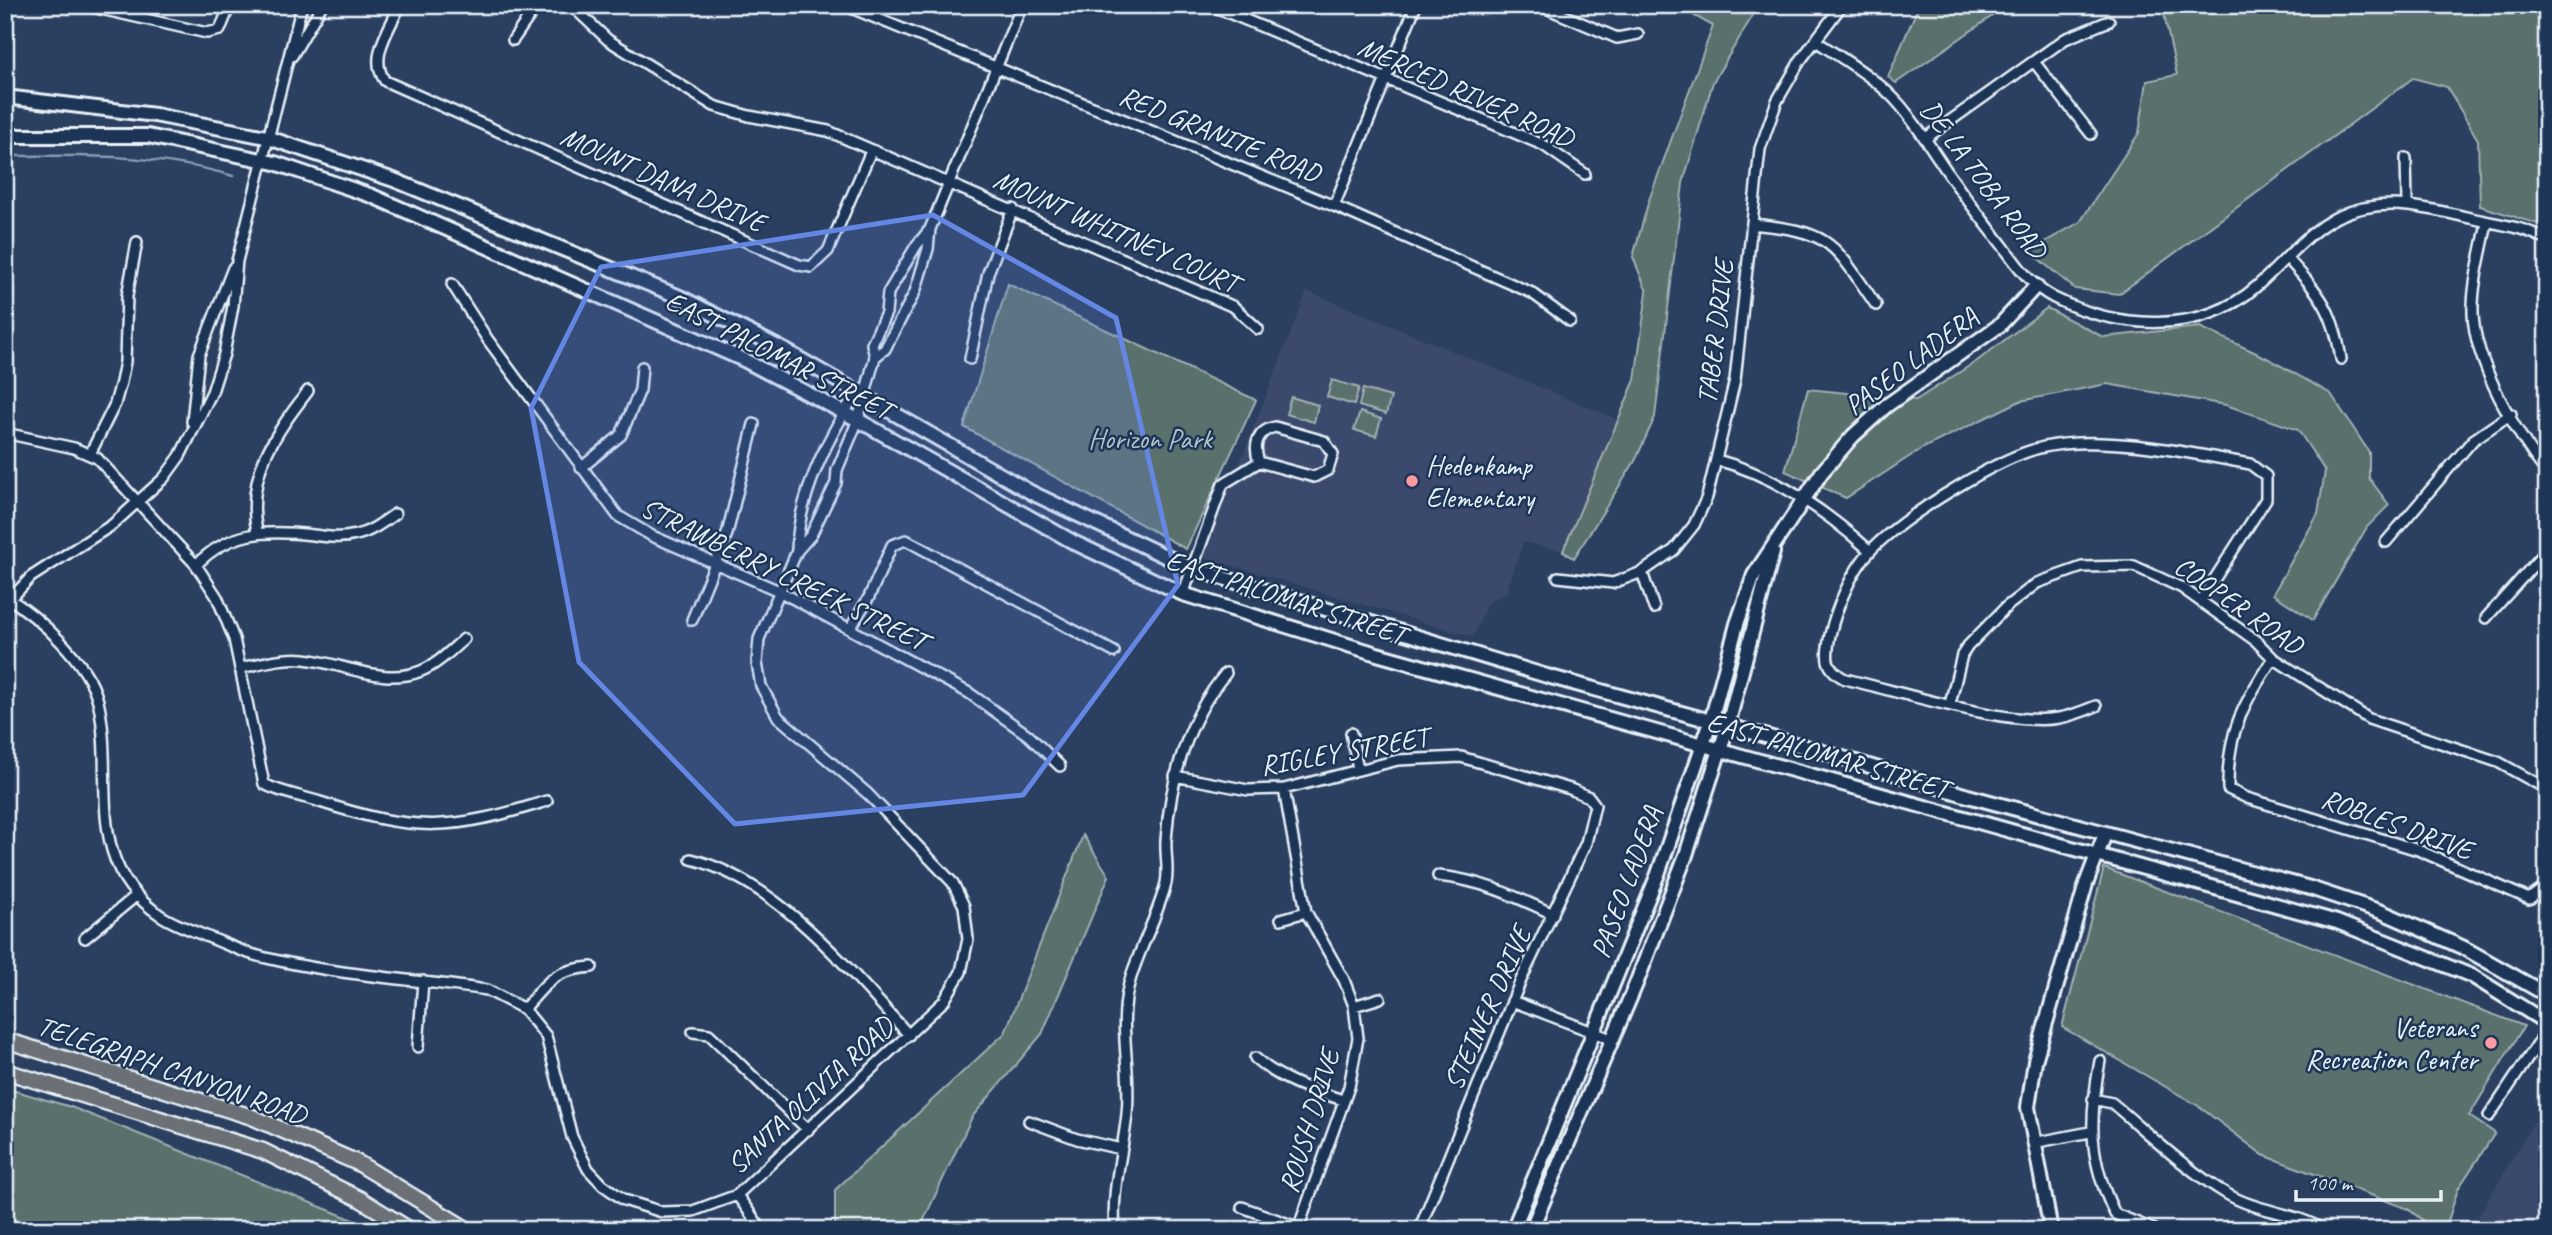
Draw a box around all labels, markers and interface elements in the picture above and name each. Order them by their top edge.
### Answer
street label: MERCED RIVER ROAD [1353,29,1582,156]
street label: RED GRANITE ROAD [1114,78,1327,191]
street label: DE LA TOBA ROAD [1913,93,2057,267]
street label: MOUNT DANA DRIVE [555,118,774,241]
street label: MOUNT WHITNEY COURT [989,161,1250,303]
street label: TABER DRIVE [1689,255,1742,406]
street label: EAST PALOMAR STREET [660,283,904,430]
street label: PASEO LADERA [1837,299,1986,423]
park label: Horizon Park [1088,421,1214,456]
place label: Hedenkamp Elementary [1426,448,1536,515]
marker: Hedenkamp Elementary [1404,473,1420,489]
street label: STRAWBERRY CREEK STREET [635,490,939,662]
street label: EAST PALOMAR STREET [1162,542,1416,654]
street label: COOPER ROAD [2168,548,2311,663]
street label: EAST PALOMAR STREET [1703,704,1959,808]
street label: RIGLEY STREET [1258,718,1437,783]
street label: ROBLES DRIVE [2317,781,2480,869]
street label: PASEO LADERA [1582,801,1670,962]
street label: STEINER DRIVE [1435,918,1540,1095]
street label: SANTA OLIVIA ROAD [719,1007,903,1181]
street label: TELEGRAPH CANYON ROAD [33,1008,313,1133]
place label: Veterans Recreation Center [2305,1010,2480,1077]
marker: Veterans Recreation Center [2483,1035,2499,1051]
street label: ROUSH DRIVE [1271,1042,1348,1197]
scale bar [2296,1158,2442,1202]
text: 100 m [2307,1170,2354,1196]

